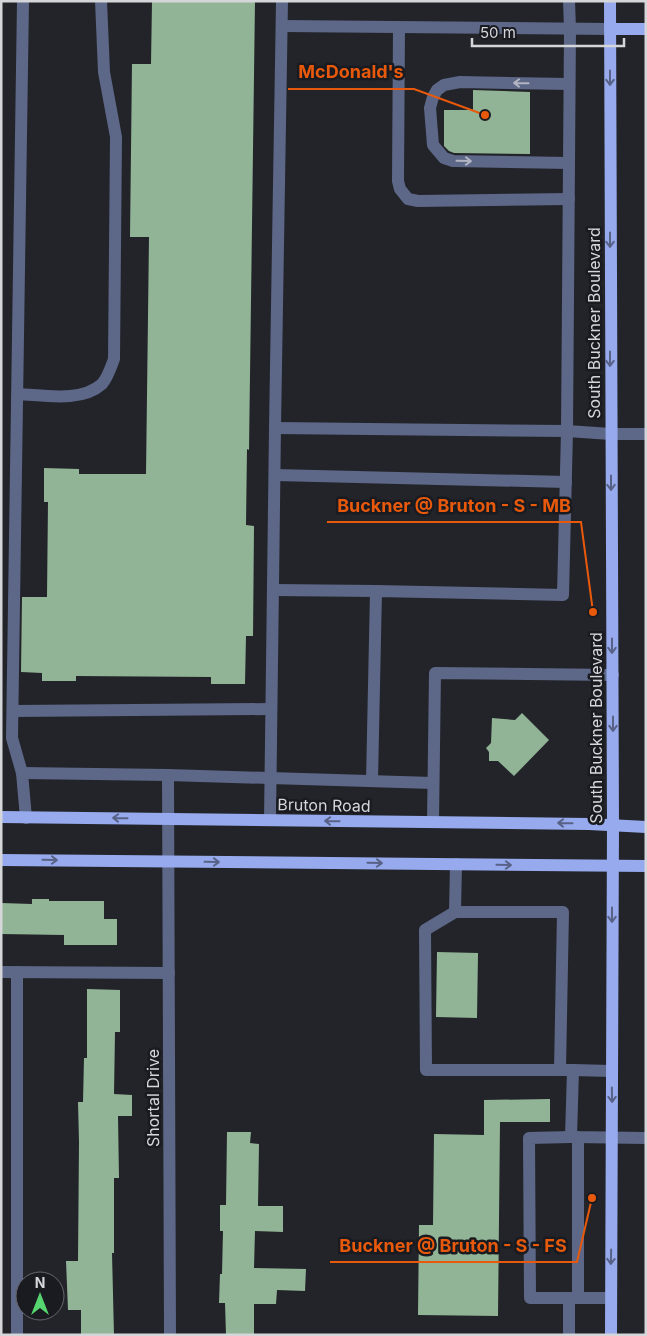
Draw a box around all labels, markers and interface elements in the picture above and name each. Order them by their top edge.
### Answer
scale bar [472,15,624,47]
text: 50 m [480,23,516,42]
callout: McDonald's [288,56,414,89]
text: McDonald's [298,61,404,82]
one-way arrow [605,69,615,85]
one-way arrow [513,78,529,88]
one-way arrow [455,156,471,166]
street label: South Buckner Boulevard [584,227,604,419]
one-way arrow [605,232,615,248]
one-way arrow [605,350,615,367]
one-way arrow [606,474,616,491]
callout: Buckner @ Bruton - S - MB [327,489,581,522]
text: Buckner @ Bruton - S - MB [337,495,571,516]
street label: South Buckner Boulevard [586,632,606,824]
one-way arrow [607,637,617,653]
one-way arrow [608,715,618,731]
street label: Bruton Road [277,794,371,816]
one-way arrow [113,814,129,823]
one-way arrow [324,816,340,826]
one-way arrow [557,818,573,828]
one-way arrow [42,855,58,865]
one-way arrow [204,857,220,867]
one-way arrow [366,858,383,868]
one-way arrow [496,860,512,870]
one-way arrow [607,906,617,922]
street label: Shortal Drive [143,1049,163,1147]
one-way arrow [607,1086,616,1102]
callout: Buckner @ Bruton - S - FS [330,1229,577,1262]
text: Buckner @ Bruton - S - FS [339,1235,567,1256]
one-way arrow [606,1248,616,1265]
north arrow [15,1271,65,1321]
text: N [35,1274,45,1291]

